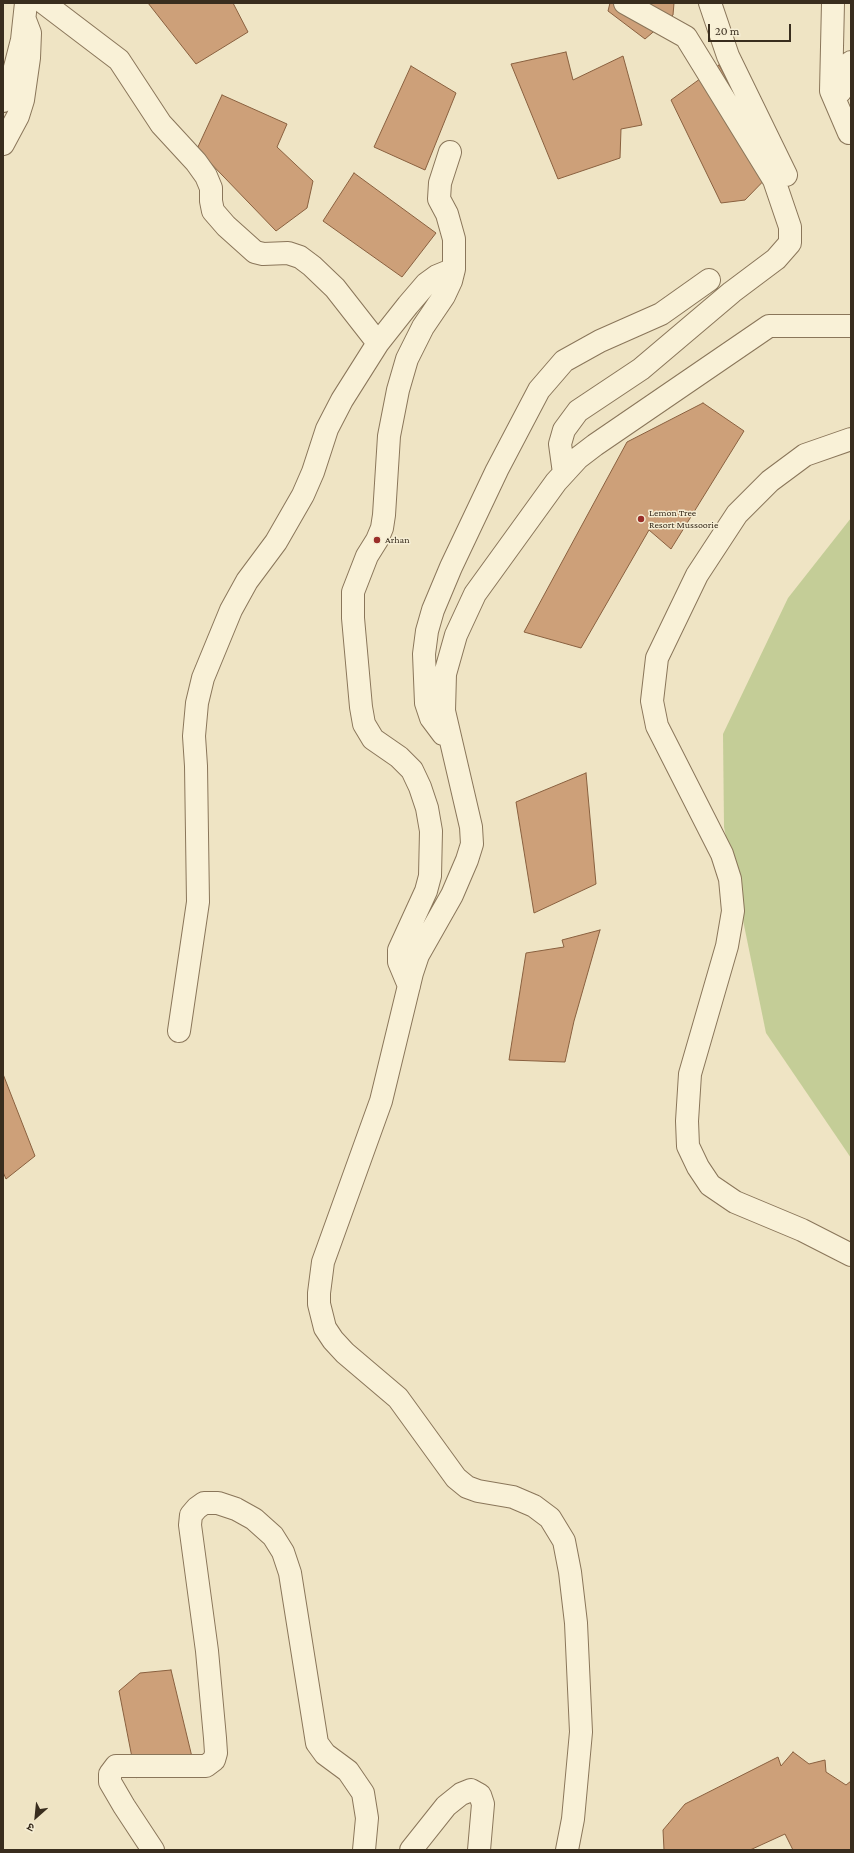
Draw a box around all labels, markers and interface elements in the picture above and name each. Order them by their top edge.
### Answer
scale bar [710,16,793,42]
text: 20 m [715,24,739,38]
place label: Lemon Tree Resort Mussoorie [649,507,718,530]
marker: Lemon Tree Resort Mussoorie [636,514,646,524]
place label: Arhan [385,534,410,546]
marker: Arhan [372,535,382,545]
north arrow [16,1797,56,1837]
text: उ [25,1821,36,1834]

